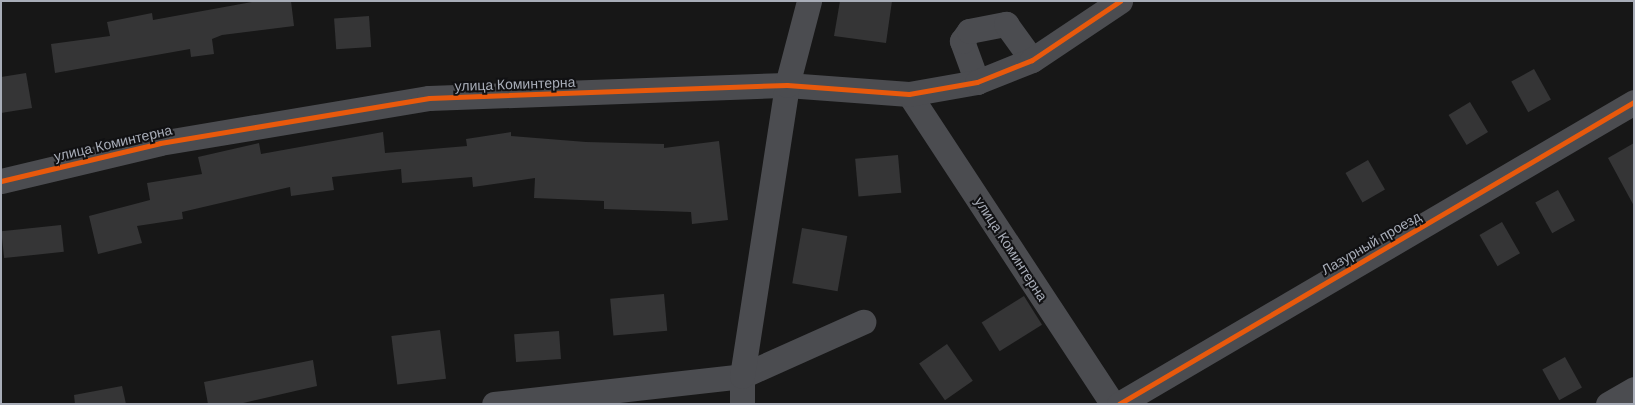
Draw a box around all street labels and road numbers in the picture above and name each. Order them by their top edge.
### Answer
street label: улица Коминтерна [454,73,576,95]
street label: улица Коминтерна [52,121,174,165]
street label: улица Коминтерна [971,194,1051,304]
street label: Лазурный проезд [1318,208,1424,278]

